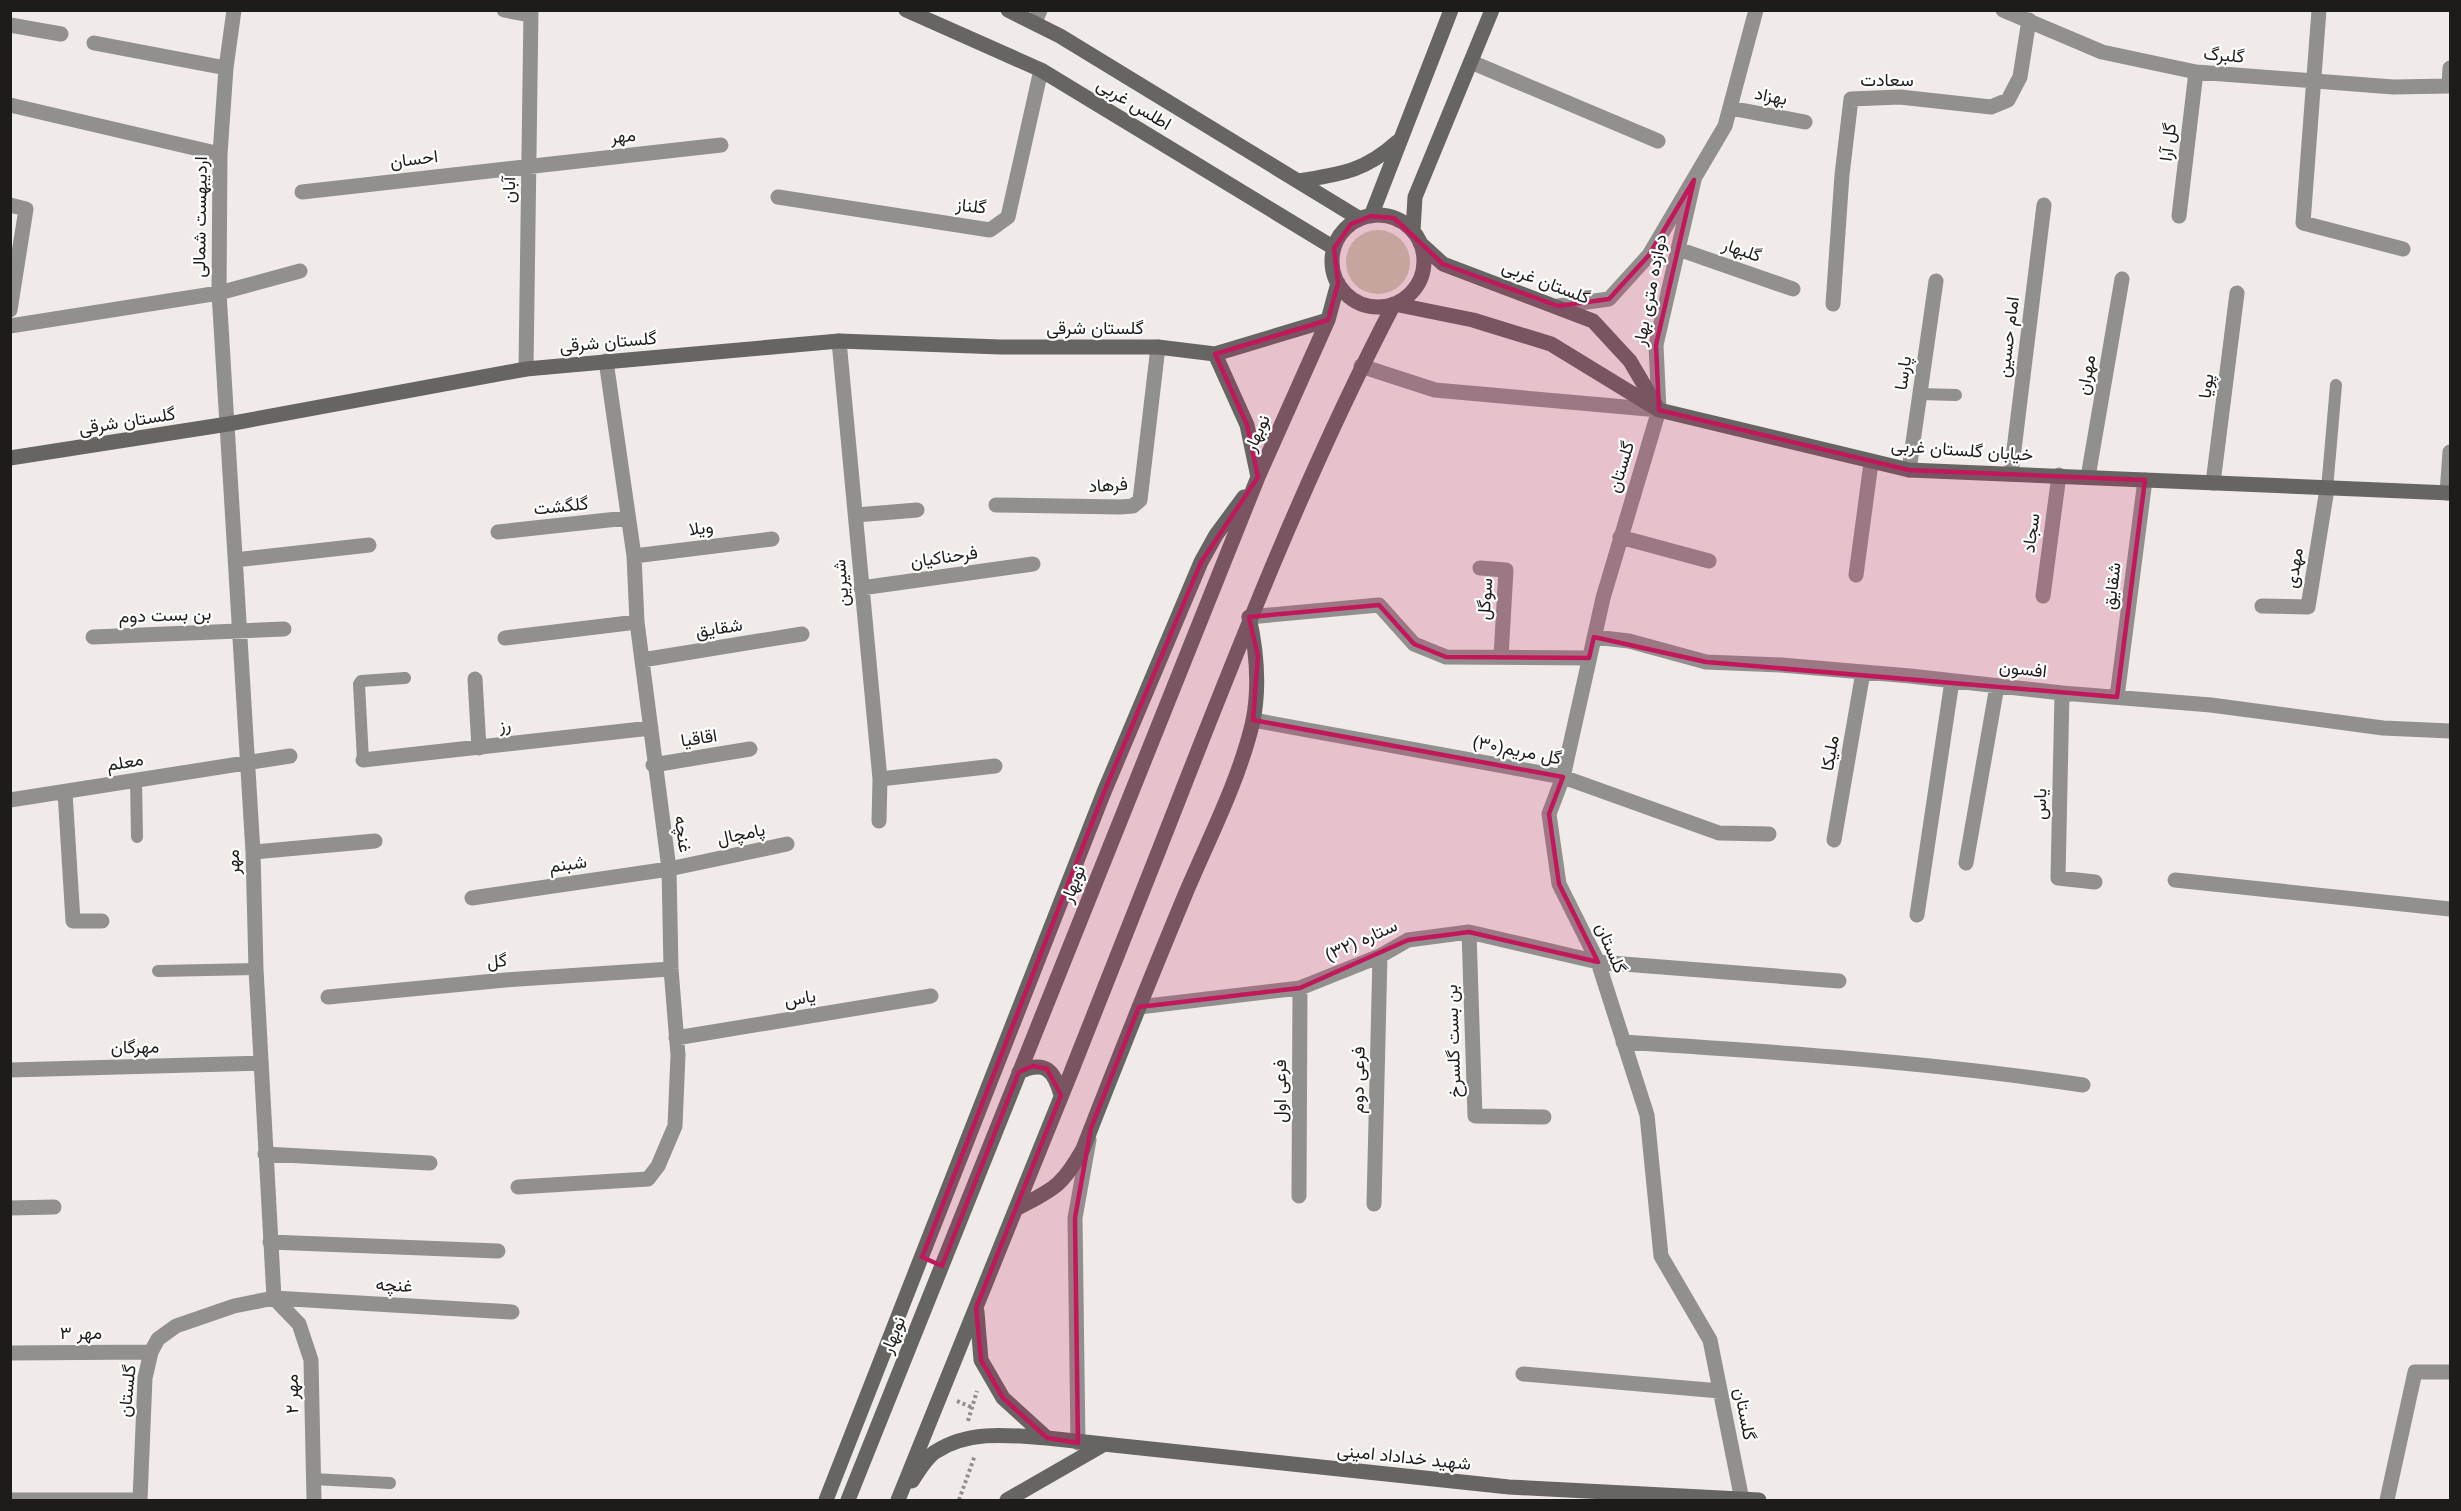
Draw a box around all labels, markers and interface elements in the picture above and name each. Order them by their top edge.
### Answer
street label: گلبرگ [2203,43,2245,68]
street label: سعادت [1860,70,1914,90]
street label: اطلس غربی [1093,74,1175,135]
street label: بهزاد [1753,83,1789,110]
street label: گل آرا [2156,122,2181,162]
street label: مهر [608,125,637,148]
street label: احسان [389,146,439,172]
street label: اردیبهست شمالی [189,156,212,278]
street label: آبان [499,175,519,203]
street label: گلناز [954,194,987,219]
street label: دوازده متری بهار [1629,232,1672,349]
street label: گلبهار [1719,234,1764,267]
street label: گلستان غربی [1499,256,1593,309]
street label: امام حسین [1993,295,2025,379]
street label: گلستان شرقی [1046,318,1144,339]
street label: گلستان شرقی [559,328,658,357]
street label: مهران [2073,353,2100,397]
street label: پارسا [1891,355,1917,391]
street label: پویا [2195,372,2219,400]
street label: گلستان شرقی [77,403,177,439]
street label: نوبهار [1240,411,1275,456]
street label: خیابان گلستان غربی [1890,435,2034,466]
street label: گلستان [1604,439,1638,495]
street label: فرهاد [1088,474,1129,497]
street label: گلگشت [533,493,589,519]
street label: سجاد [2018,512,2044,554]
street label: ویلا [688,517,714,540]
street label: فرحناکیان [909,542,979,573]
street label: مهدی [2281,546,2308,590]
street label: شیرین [829,558,854,608]
street label: شقایق [2099,561,2126,611]
street label: سوگل [1474,577,1497,621]
street label: بن بست دوم [118,603,212,629]
street label: شقایق [694,614,744,643]
street label: افسون [1998,657,2048,682]
street label: رز [497,714,512,737]
street label: اقاقیا [679,725,719,751]
street label: گل مریم(۳۰) [1471,732,1563,770]
street label: ملیکا [1817,734,1843,772]
street label: معلم [105,749,145,777]
street label: یاس [2030,788,2051,820]
street label: غنچه [669,814,695,854]
street label: پامچال [715,819,767,851]
street label: مهر [223,849,244,876]
street label: شبنم [548,851,588,879]
street label: نوبهار [1056,862,1090,907]
street label: ستاره (۳۲) [1322,915,1401,966]
street label: گلستان [1591,920,1631,976]
street label: گل [486,950,508,973]
street label: بن بست گلسرخ [1441,984,1467,1098]
street label: یاس [783,986,817,1011]
street label: مهرگان [110,1037,160,1058]
street label: فرعی دوم [1347,1046,1371,1114]
street label: فرعی اول [1270,1059,1291,1123]
street label: غنچه [375,1274,413,1298]
street label: نوبهار [876,1313,910,1358]
street label: مهر ۳ [60,1323,102,1344]
street label: گلستان [114,1364,140,1418]
street label: مهر ۲ [282,1374,303,1414]
street label: گلستان [1730,1386,1760,1442]
street label: شهید خداداد امینی [1336,1440,1472,1475]

